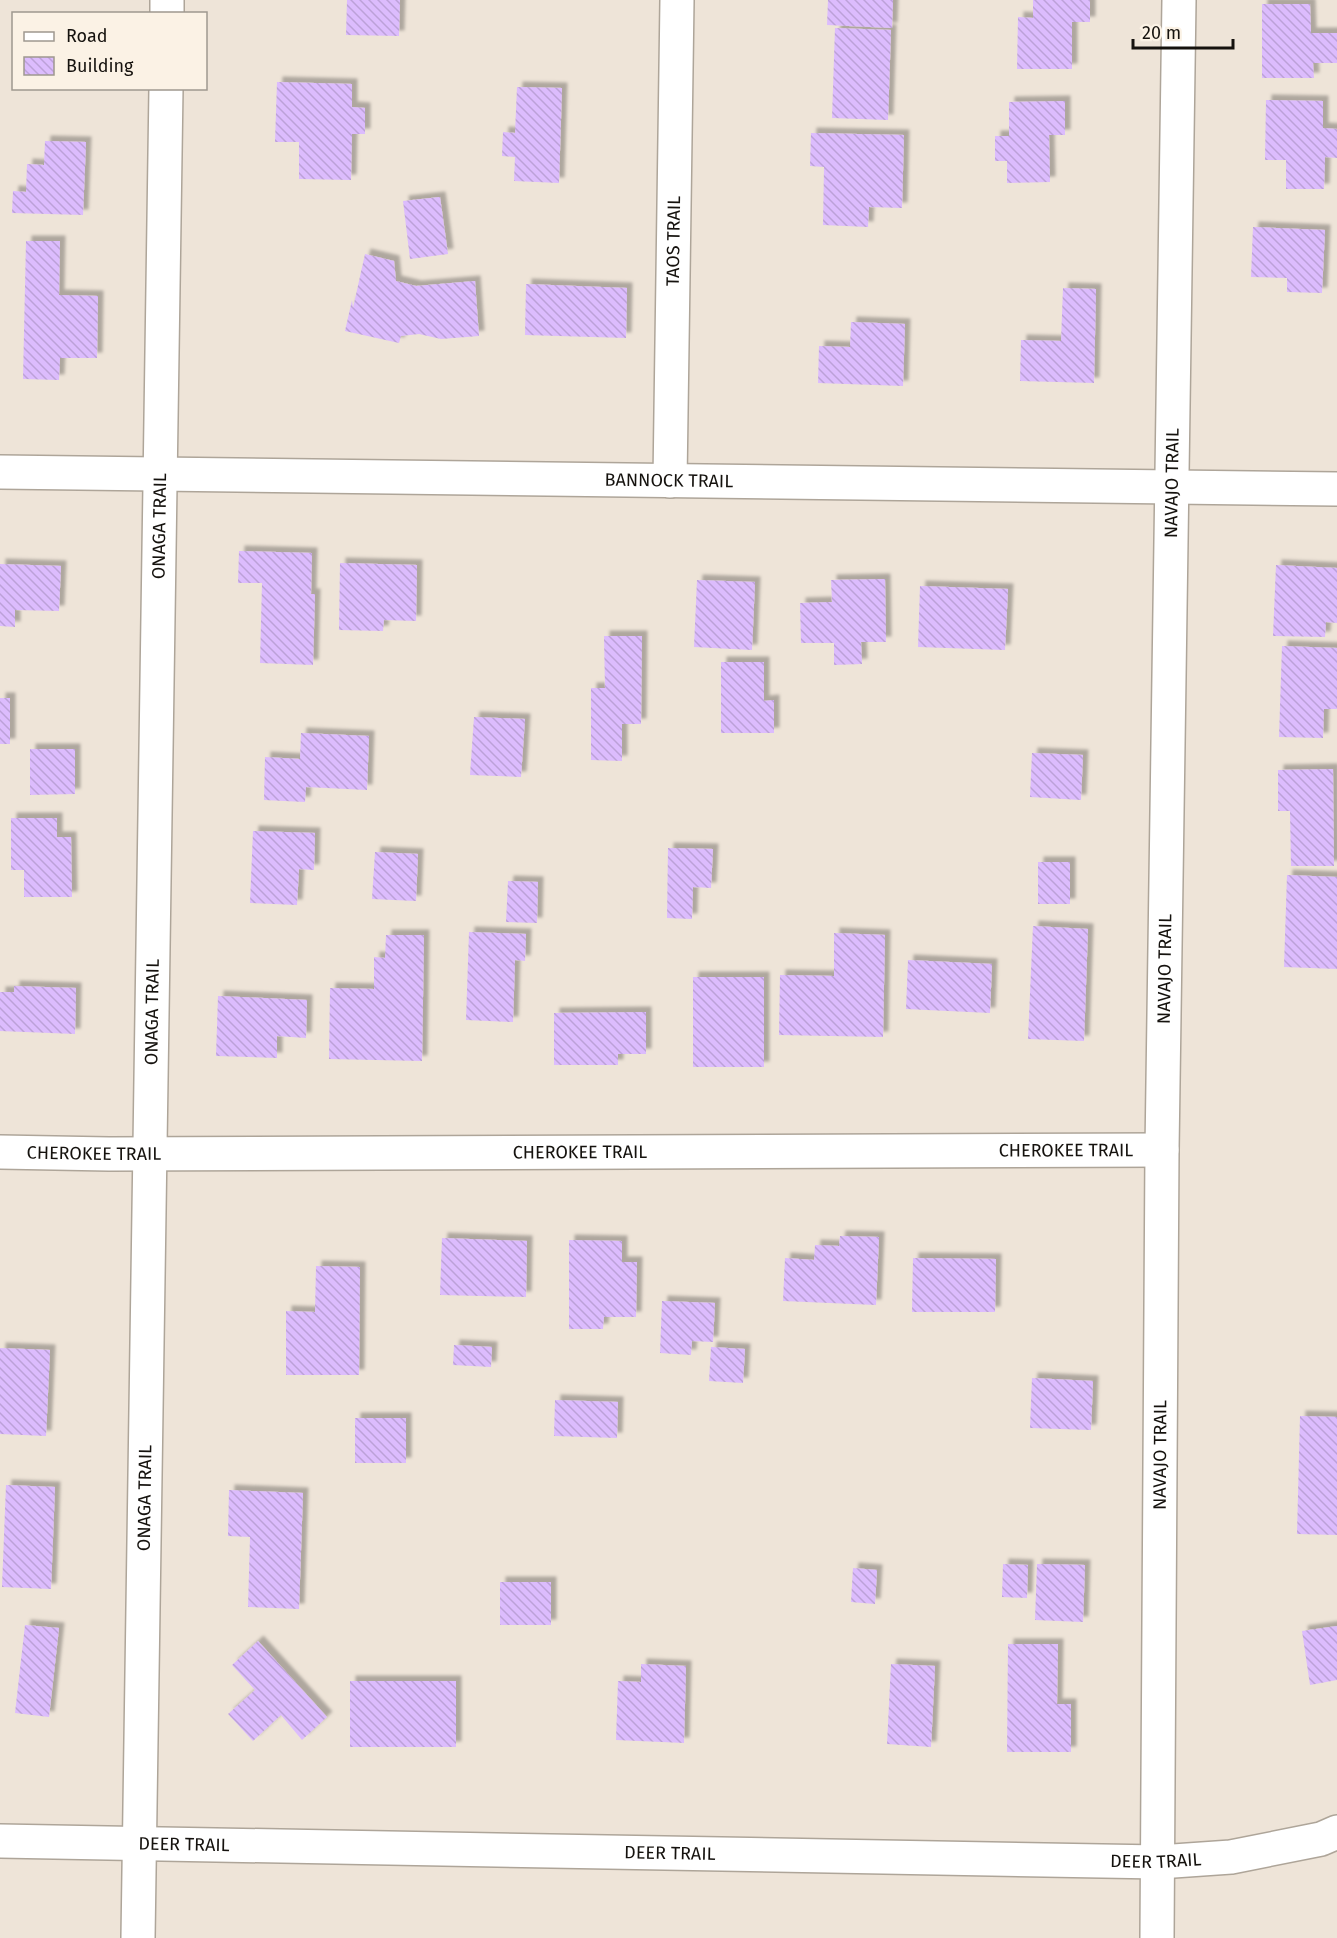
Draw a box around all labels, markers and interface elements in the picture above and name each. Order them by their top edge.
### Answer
legend [12,12,207,90]
scale bar [1133,12,1234,50]
text: 20 m [1142,22,1181,44]
text: Road [66,25,108,47]
text: Building [66,55,134,77]
street label: TAOS TRAIL [662,196,685,286]
street label: NAVAJO TRAIL [1160,428,1184,538]
street label: BANNOCK TRAIL [605,469,733,492]
street label: ONAGA TRAIL [148,473,171,579]
street label: NAVAJO TRAIL [1153,914,1176,1024]
street label: ONAGA TRAIL [140,959,164,1065]
street label: CHEROKEE TRAIL [999,1139,1133,1162]
street label: CHEROKEE TRAIL [26,1141,161,1165]
street label: CHEROKEE TRAIL [513,1141,647,1163]
street label: NAVAJO TRAIL [1149,1400,1171,1510]
street label: ONAGA TRAIL [133,1445,156,1551]
street label: DEER TRAIL [138,1833,230,1856]
street label: DEER TRAIL [624,1841,716,1865]
street label: DEER TRAIL [1110,1848,1202,1873]

